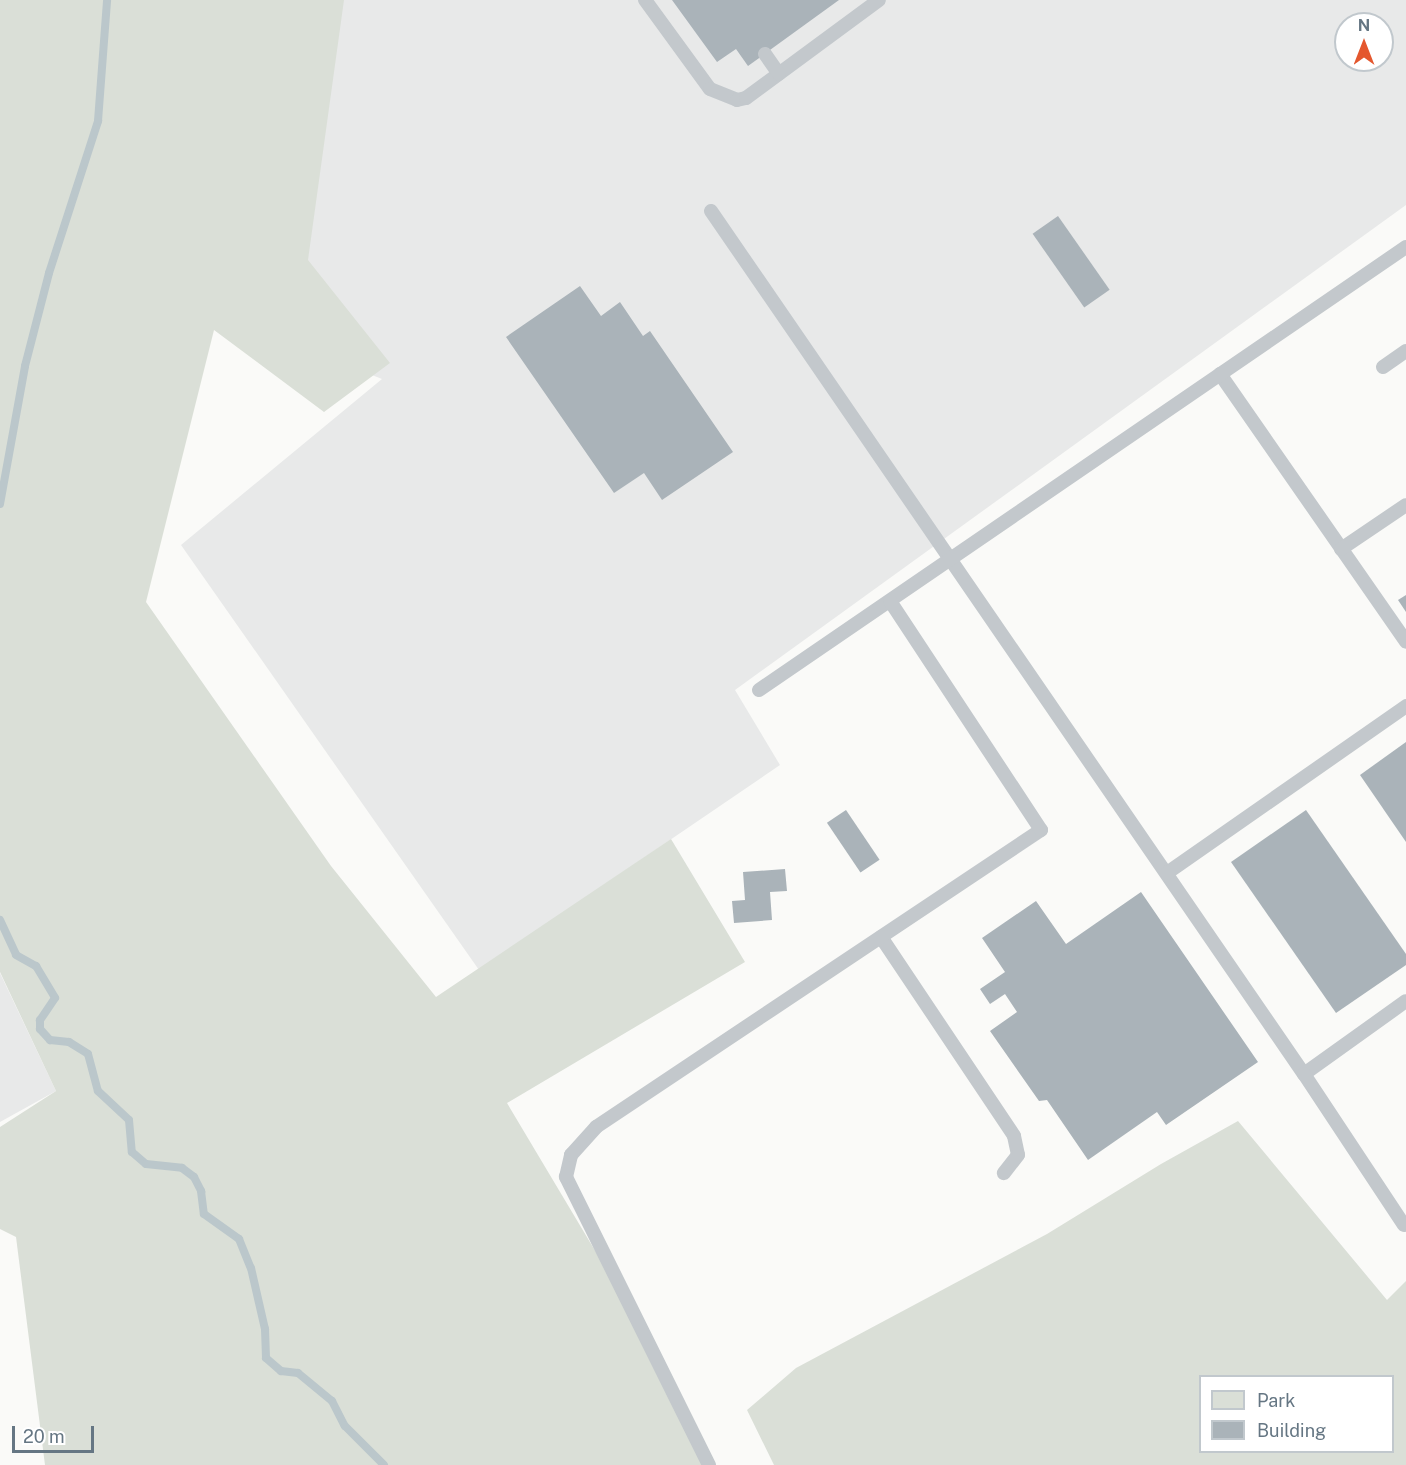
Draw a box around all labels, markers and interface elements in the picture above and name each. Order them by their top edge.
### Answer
north arrow [1334,12,1394,72]
text: N [1358,16,1370,35]
legend [1199,1375,1394,1453]
text: Park [1257,1390,1295,1411]
scale bar [15,1414,98,1452]
text: Building [1257,1420,1326,1441]
text: 20 m [23,1426,65,1447]

